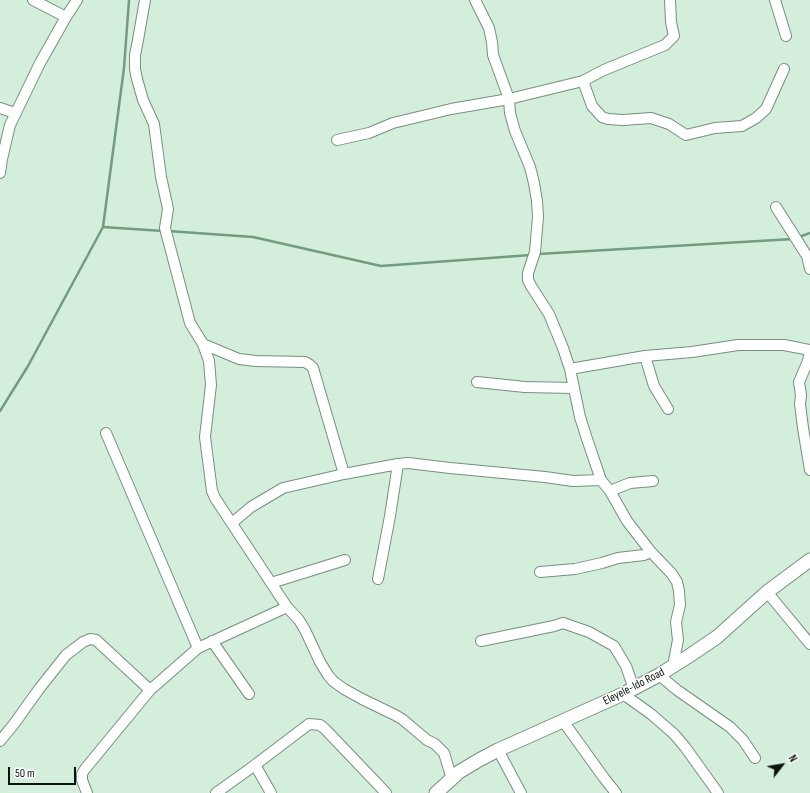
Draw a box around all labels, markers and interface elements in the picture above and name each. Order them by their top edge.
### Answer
street label: Eleyele-Ido Road [601,665,667,709]
north arrow [762,745,802,785]
text: N [786,753,800,764]
scale bar [10,759,78,785]
text: 50 m [15,766,35,781]

